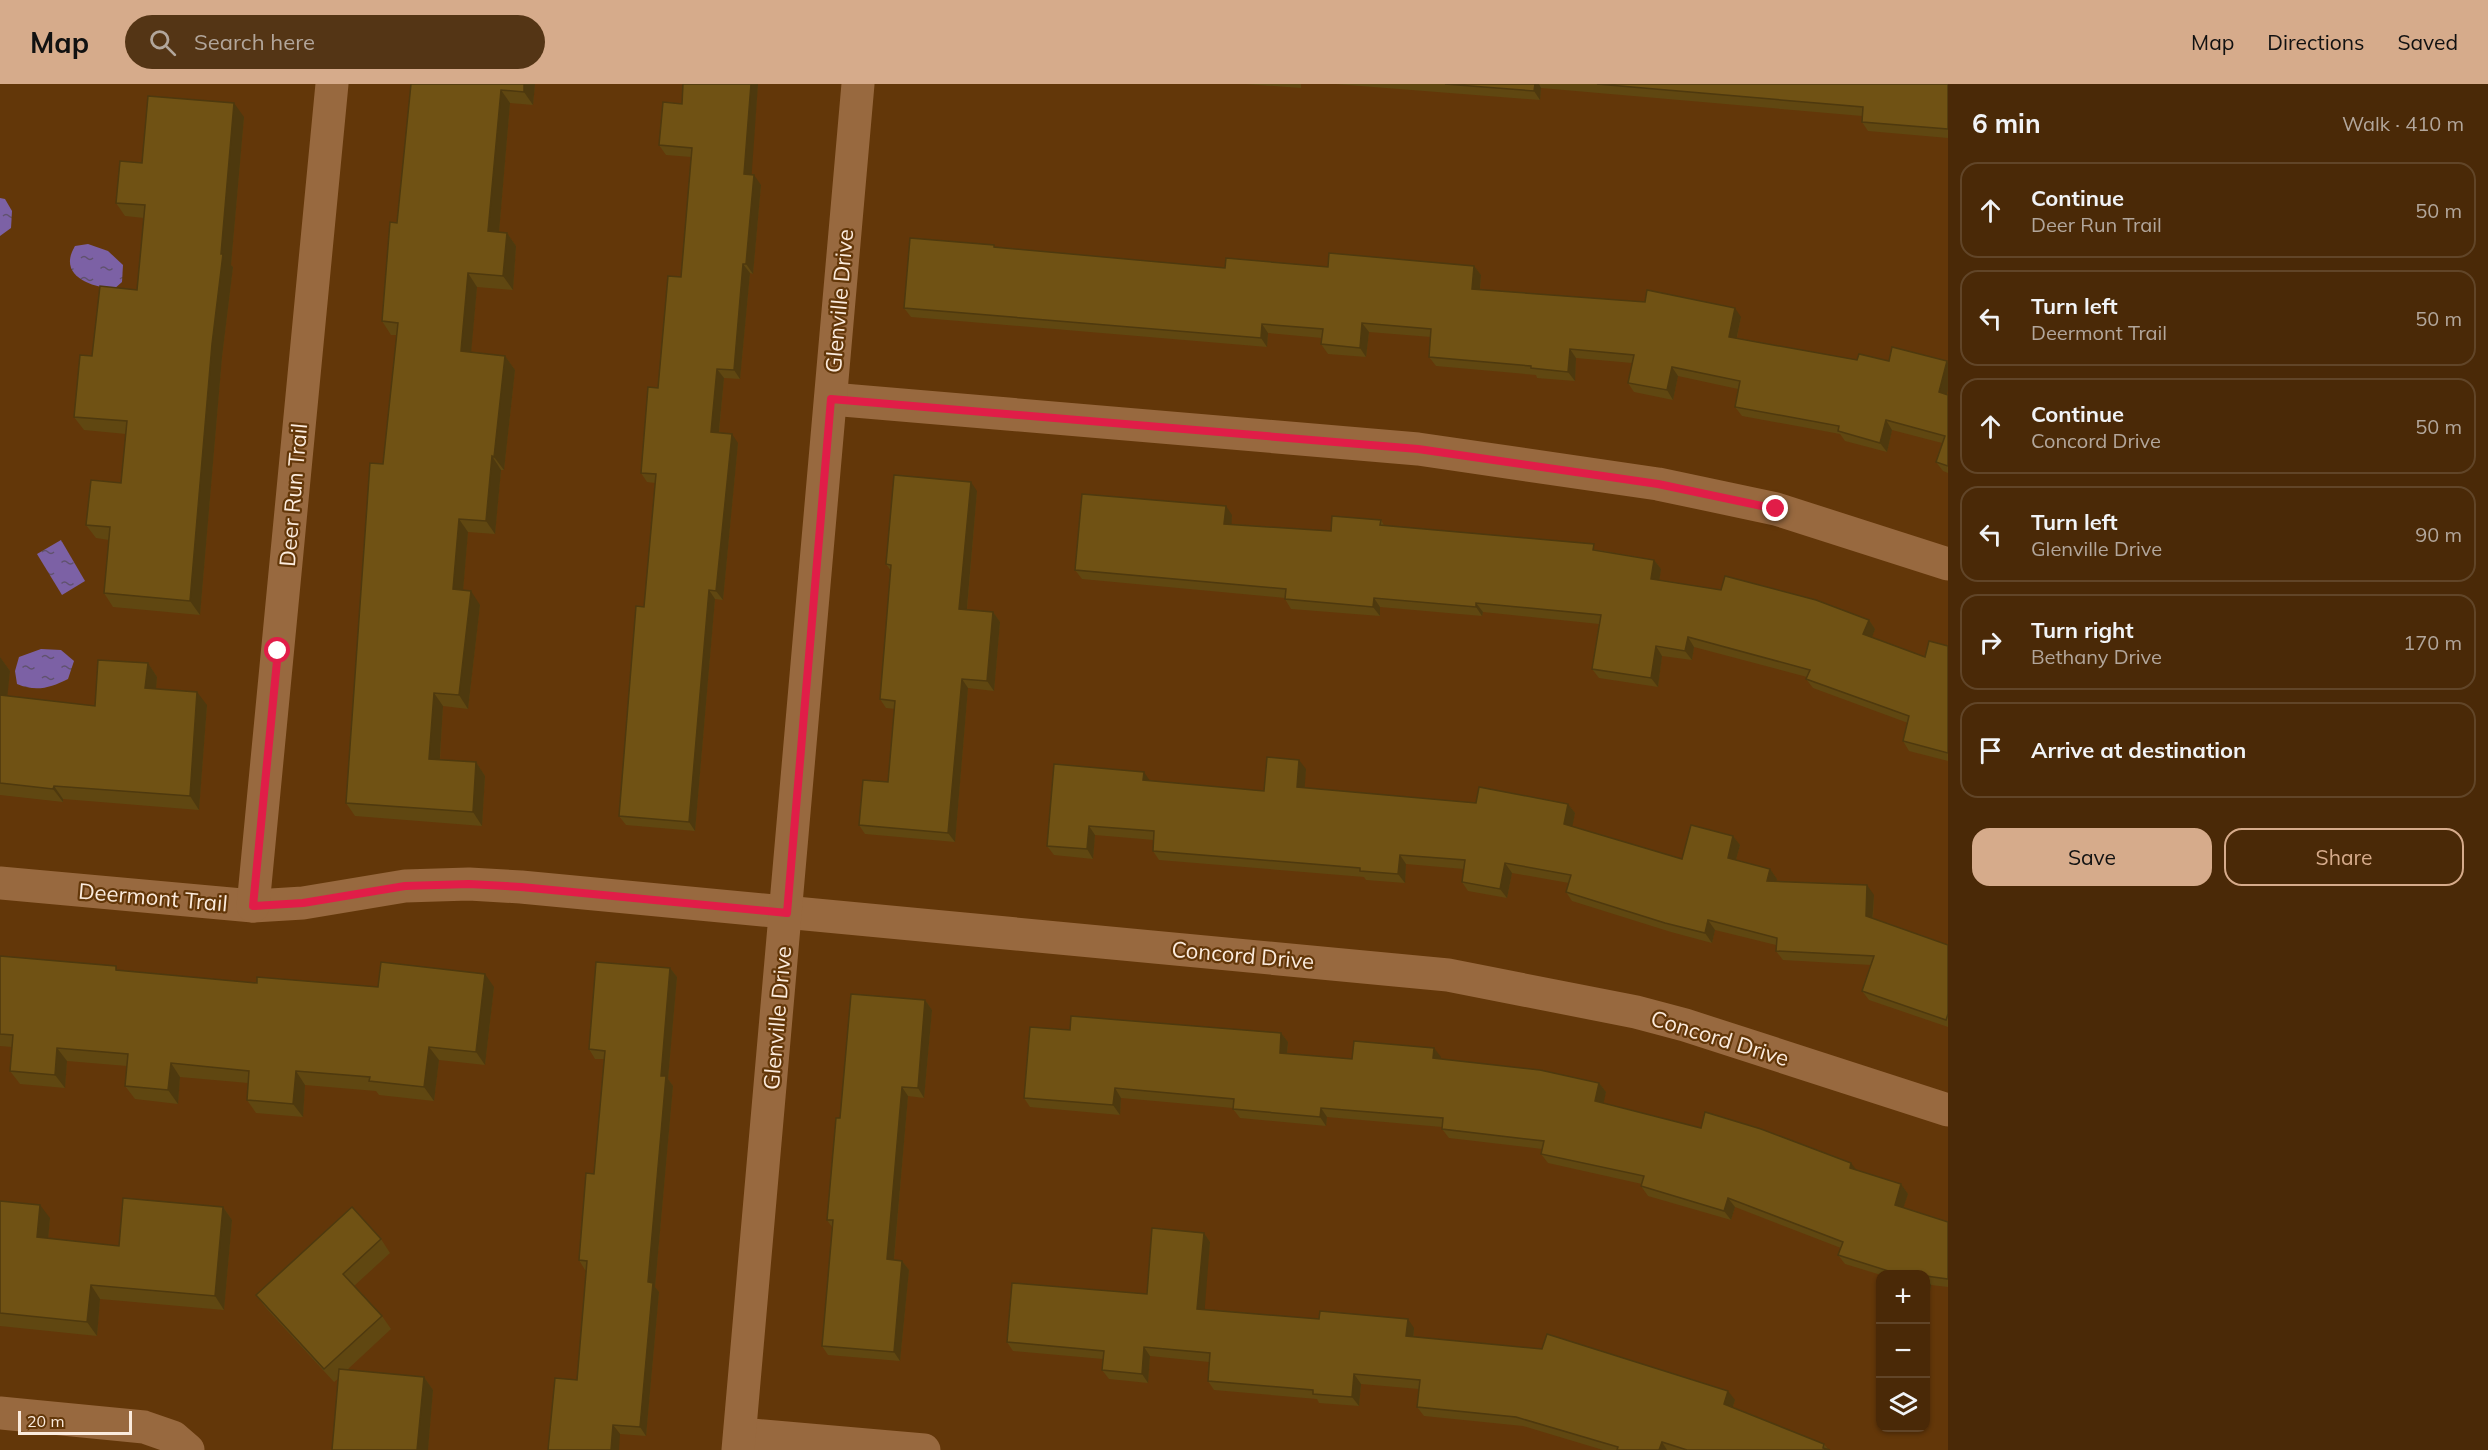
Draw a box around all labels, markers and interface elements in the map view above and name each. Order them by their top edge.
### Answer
search box [125,15,545,69]
text: Map [30,25,89,60]
icon: search [146,26,179,59]
text: Search here [194,28,315,56]
text: Map [2191,29,2234,55]
text: Directions [2267,29,2364,55]
text: Saved [2397,29,2458,55]
text: 6 min [1972,107,2041,140]
text: Walk · 410 m [2342,111,2464,136]
text: Continue [2031,184,2124,212]
icon: ahead [1974,194,2007,227]
text: 50 m [2415,198,2462,223]
text: Deer Run Trail [2031,212,2162,237]
street label: Glenville Drive [819,228,859,374]
text: Turn left [2031,292,2118,320]
icon: left [1974,302,2007,335]
text: 50 m [2415,306,2462,331]
text: Deermont Trail [2031,320,2167,345]
text: Continue [2031,400,2124,428]
icon: ahead [1974,410,2007,443]
text: 50 m [2415,414,2462,439]
street label: Deer Run Trail [273,422,313,568]
text: Concord Drive [2031,428,2161,453]
route end [1762,495,1788,521]
text: Turn left [2031,508,2118,536]
icon: left [1974,518,2007,551]
text: 90 m [2415,522,2462,547]
text: Glenville Drive [2031,536,2162,561]
text: Turn right [2031,616,2134,644]
icon: right [1974,626,2007,659]
text: 170 m [2403,630,2462,655]
route start [264,637,290,663]
text: Bethany Drive [2031,644,2162,669]
icon: arrive [1974,734,2007,767]
text: Arrive at destination [2031,736,2246,764]
button: Save [1972,828,2212,886]
button: Share [2224,828,2464,886]
street label: Deermont Trail [77,877,229,917]
street label: Concord Drive [1171,935,1315,975]
street label: Glenville Drive [757,945,797,1091]
street label: Concord Drive [1648,1004,1792,1072]
map controls [1876,1270,1930,1432]
button: + [1876,1270,1930,1324]
button: − [1876,1324,1930,1378]
button: layers [1876,1378,1930,1432]
scale bar [18,1408,132,1436]
text: 20 m [27,1411,64,1431]

